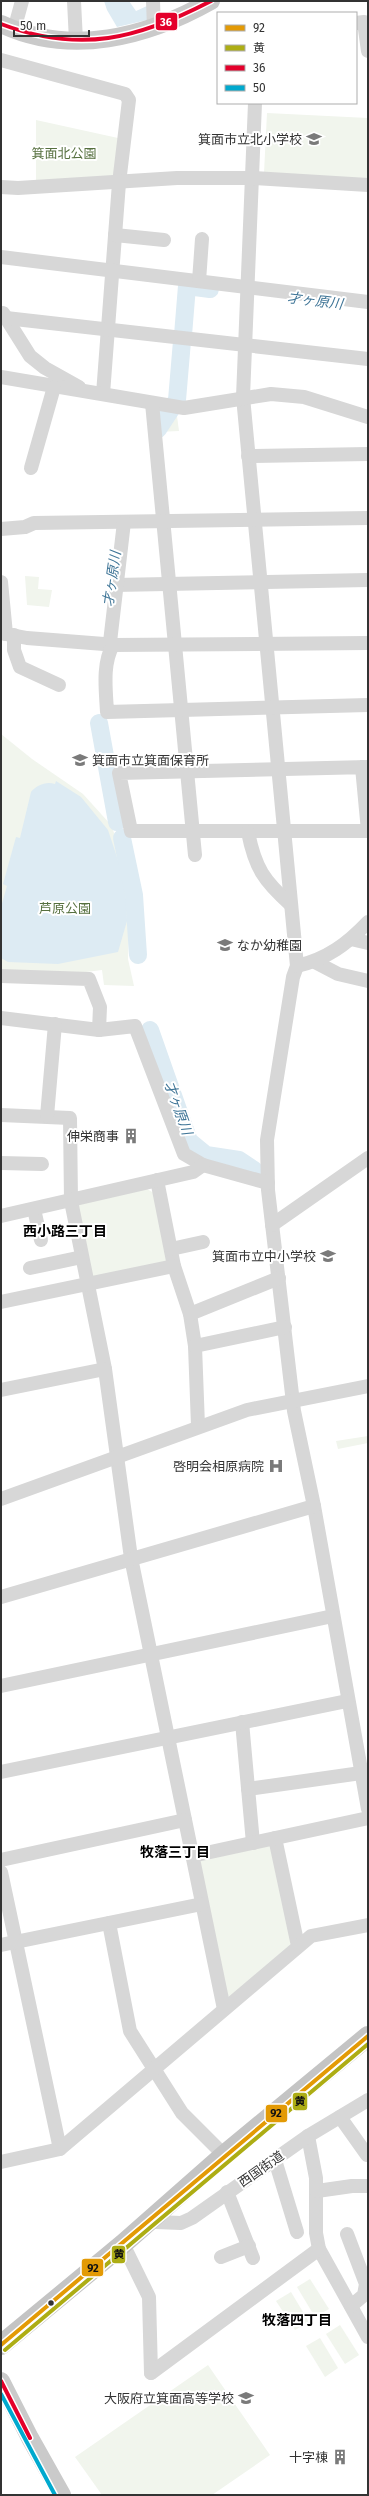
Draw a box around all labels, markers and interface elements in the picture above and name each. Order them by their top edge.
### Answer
scale bar [14,12,89,38]
line badge: 36 [155,12,178,31]
legend [217,12,357,104]
text: 36 [159,16,172,29]
text: 50 m [20,19,46,33]
text: 92 [253,21,265,35]
text: 黄 [253,41,265,55]
text: 36 [253,61,265,75]
text: 50 [253,81,266,95]
school or university icon: 箕面市立北小学校 [305,130,323,148]
place label: 箕面市立北小学校 [198,132,302,147]
park label: 箕面北公園 [31,146,97,161]
water label: 才ヶ原川 [286,289,346,313]
water label: 才ヶ原川 [100,548,125,608]
school or university icon: 箕面市立箕面保育所 [71,751,89,769]
place label: 箕面市立箕面保育所 [92,753,209,768]
park label: 芦原公園 [39,901,91,916]
school or university icon: なか幼稚園 [216,936,234,954]
place label: なか幼稚園 [237,938,302,953]
water label: 才ヶ原川 [160,1079,196,1139]
building icon: 伸栄商事 [122,1127,140,1145]
place label: 伸栄商事 [67,1129,119,1144]
district label: 西小路三丁目 [23,1223,107,1240]
school or university icon: 箕面市立中小学校 [319,1247,337,1265]
place label: 箕面市立中小学校 [212,1249,316,1264]
hospital icon: 啓明会相原病院 [267,1457,285,1475]
place label: 啓明会相原病院 [173,1459,264,1474]
district label: 牧落三丁目 [140,1844,210,1861]
line badge: 黄 [292,2092,308,2111]
text: 黄 [295,2095,306,2108]
line badge: 92 [265,2104,288,2123]
text: 92 [270,2107,282,2120]
street label: 西国街道 [235,2148,287,2190]
line badge: 黄 [111,2245,126,2264]
text: 黄 [114,2248,125,2261]
line badge: 92 [81,2258,104,2277]
text: 92 [87,2262,99,2275]
unlabelled marker [46,2298,56,2308]
district label: 牧落四丁目 [262,2312,332,2329]
school or university icon: 大阪府立箕面高等学校 [237,2389,255,2407]
place label: 大阪府立箕面高等学校 [104,2391,234,2406]
building icon: 十字棟 [331,2448,349,2466]
place label: 十字棟 [289,2450,328,2465]

